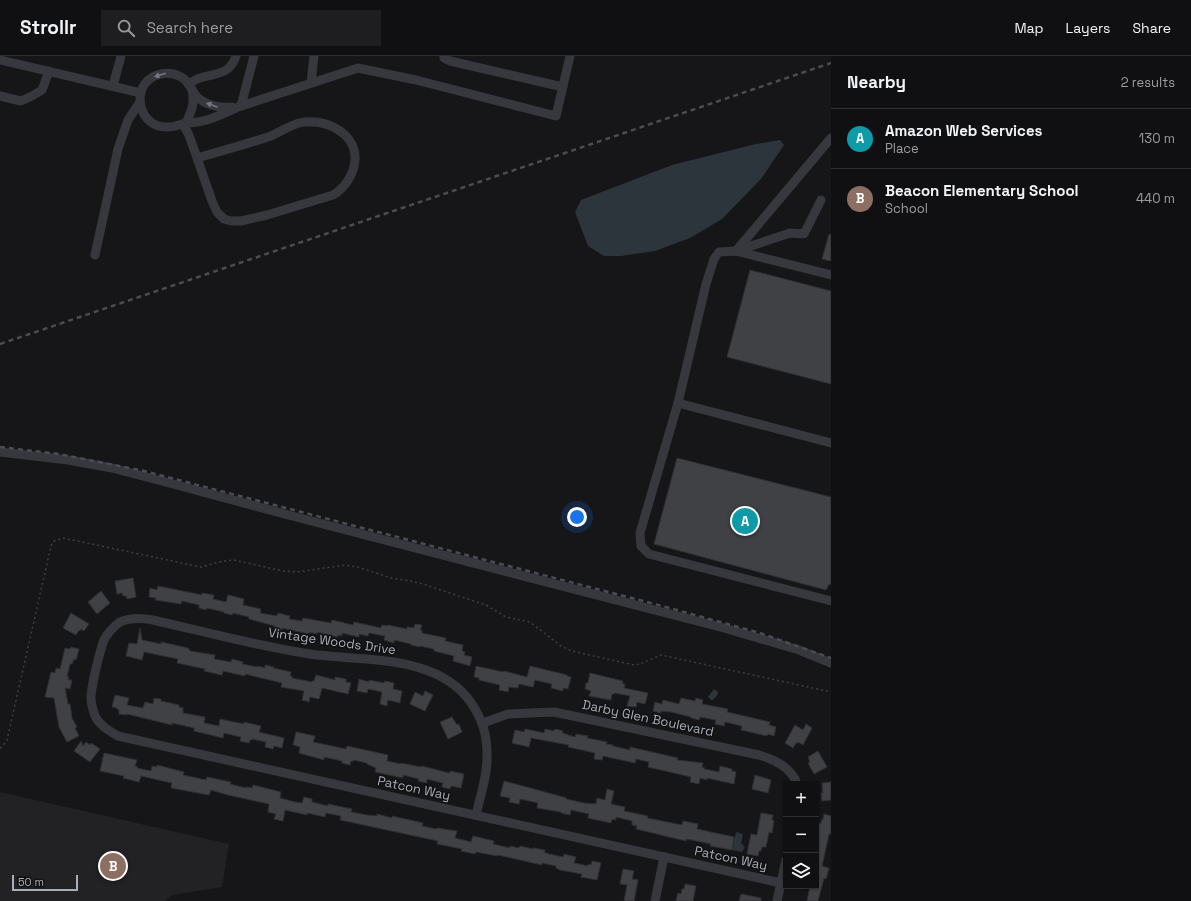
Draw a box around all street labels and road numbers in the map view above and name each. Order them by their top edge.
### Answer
street label: Vintage Woods Drive [267,624,397,658]
street label: Darby Glen Boulevard [581,696,715,740]
street label: Patcon Way [376,772,452,804]
street label: Patcon Way [693,842,769,874]

